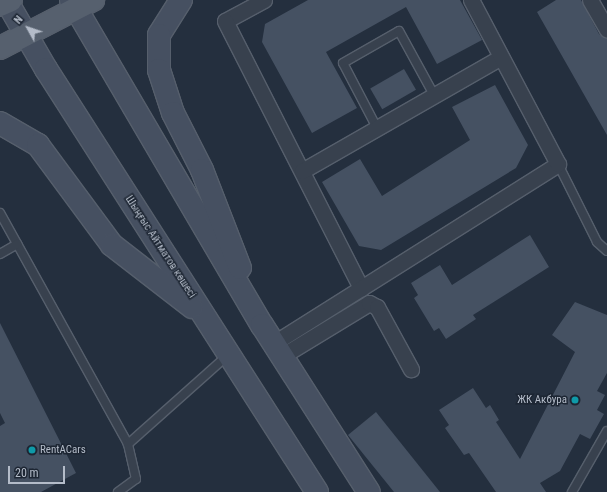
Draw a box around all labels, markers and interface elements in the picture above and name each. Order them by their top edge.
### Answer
north arrow [8,8,48,48]
text: N [11,13,26,27]
street label: Шыңғыс Айтматов көшесі [122,193,198,301]
place label: ЖК Акбура [517,393,567,407]
marker: ЖК Акбура [570,395,580,405]
place label: RentACars [40,443,86,457]
marker: RentACars [27,445,37,455]
scale bar [10,458,67,484]
text: 20 m [15,466,39,480]

